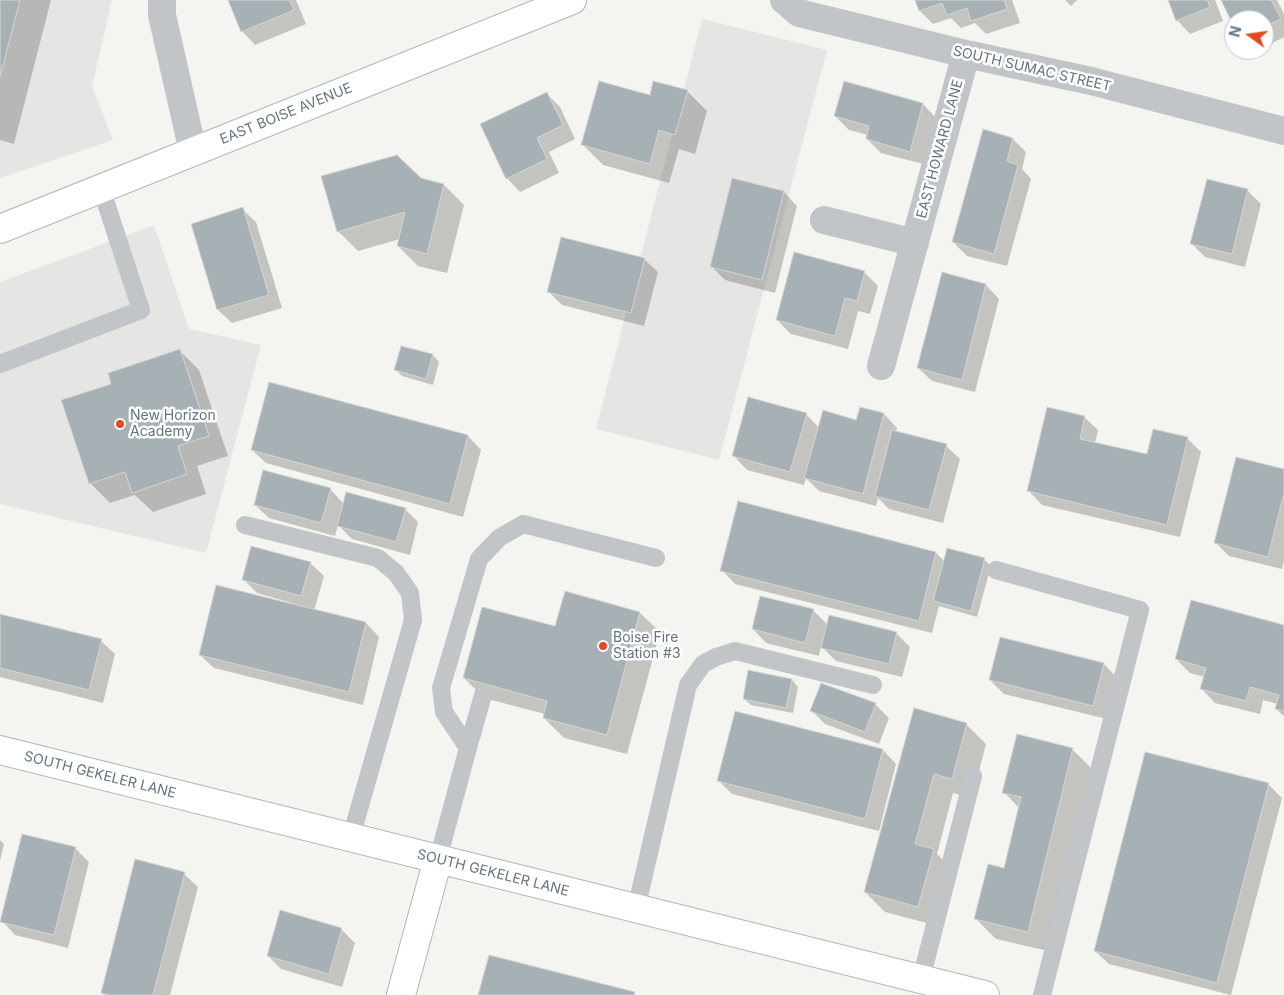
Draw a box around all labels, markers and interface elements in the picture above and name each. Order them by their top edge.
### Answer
north arrow [1224,10,1274,60]
text: N [1225,24,1244,39]
street label: SOUTH SUMAC STREET [951,43,1113,95]
street label: EAST HOWARD LANE [913,78,967,220]
street label: EAST BOISE AVENUE [217,80,355,148]
place label: New Horizon Academy [130,408,216,441]
marker: New Horizon Academy [114,418,126,430]
place label: Boise Fire Station #3 [613,630,681,662]
marker: Boise Fire Station #3 [597,640,609,652]
street label: SOUTH GEKELER LANE [22,748,178,802]
street label: SOUTH GEKELER LANE [415,846,571,900]

